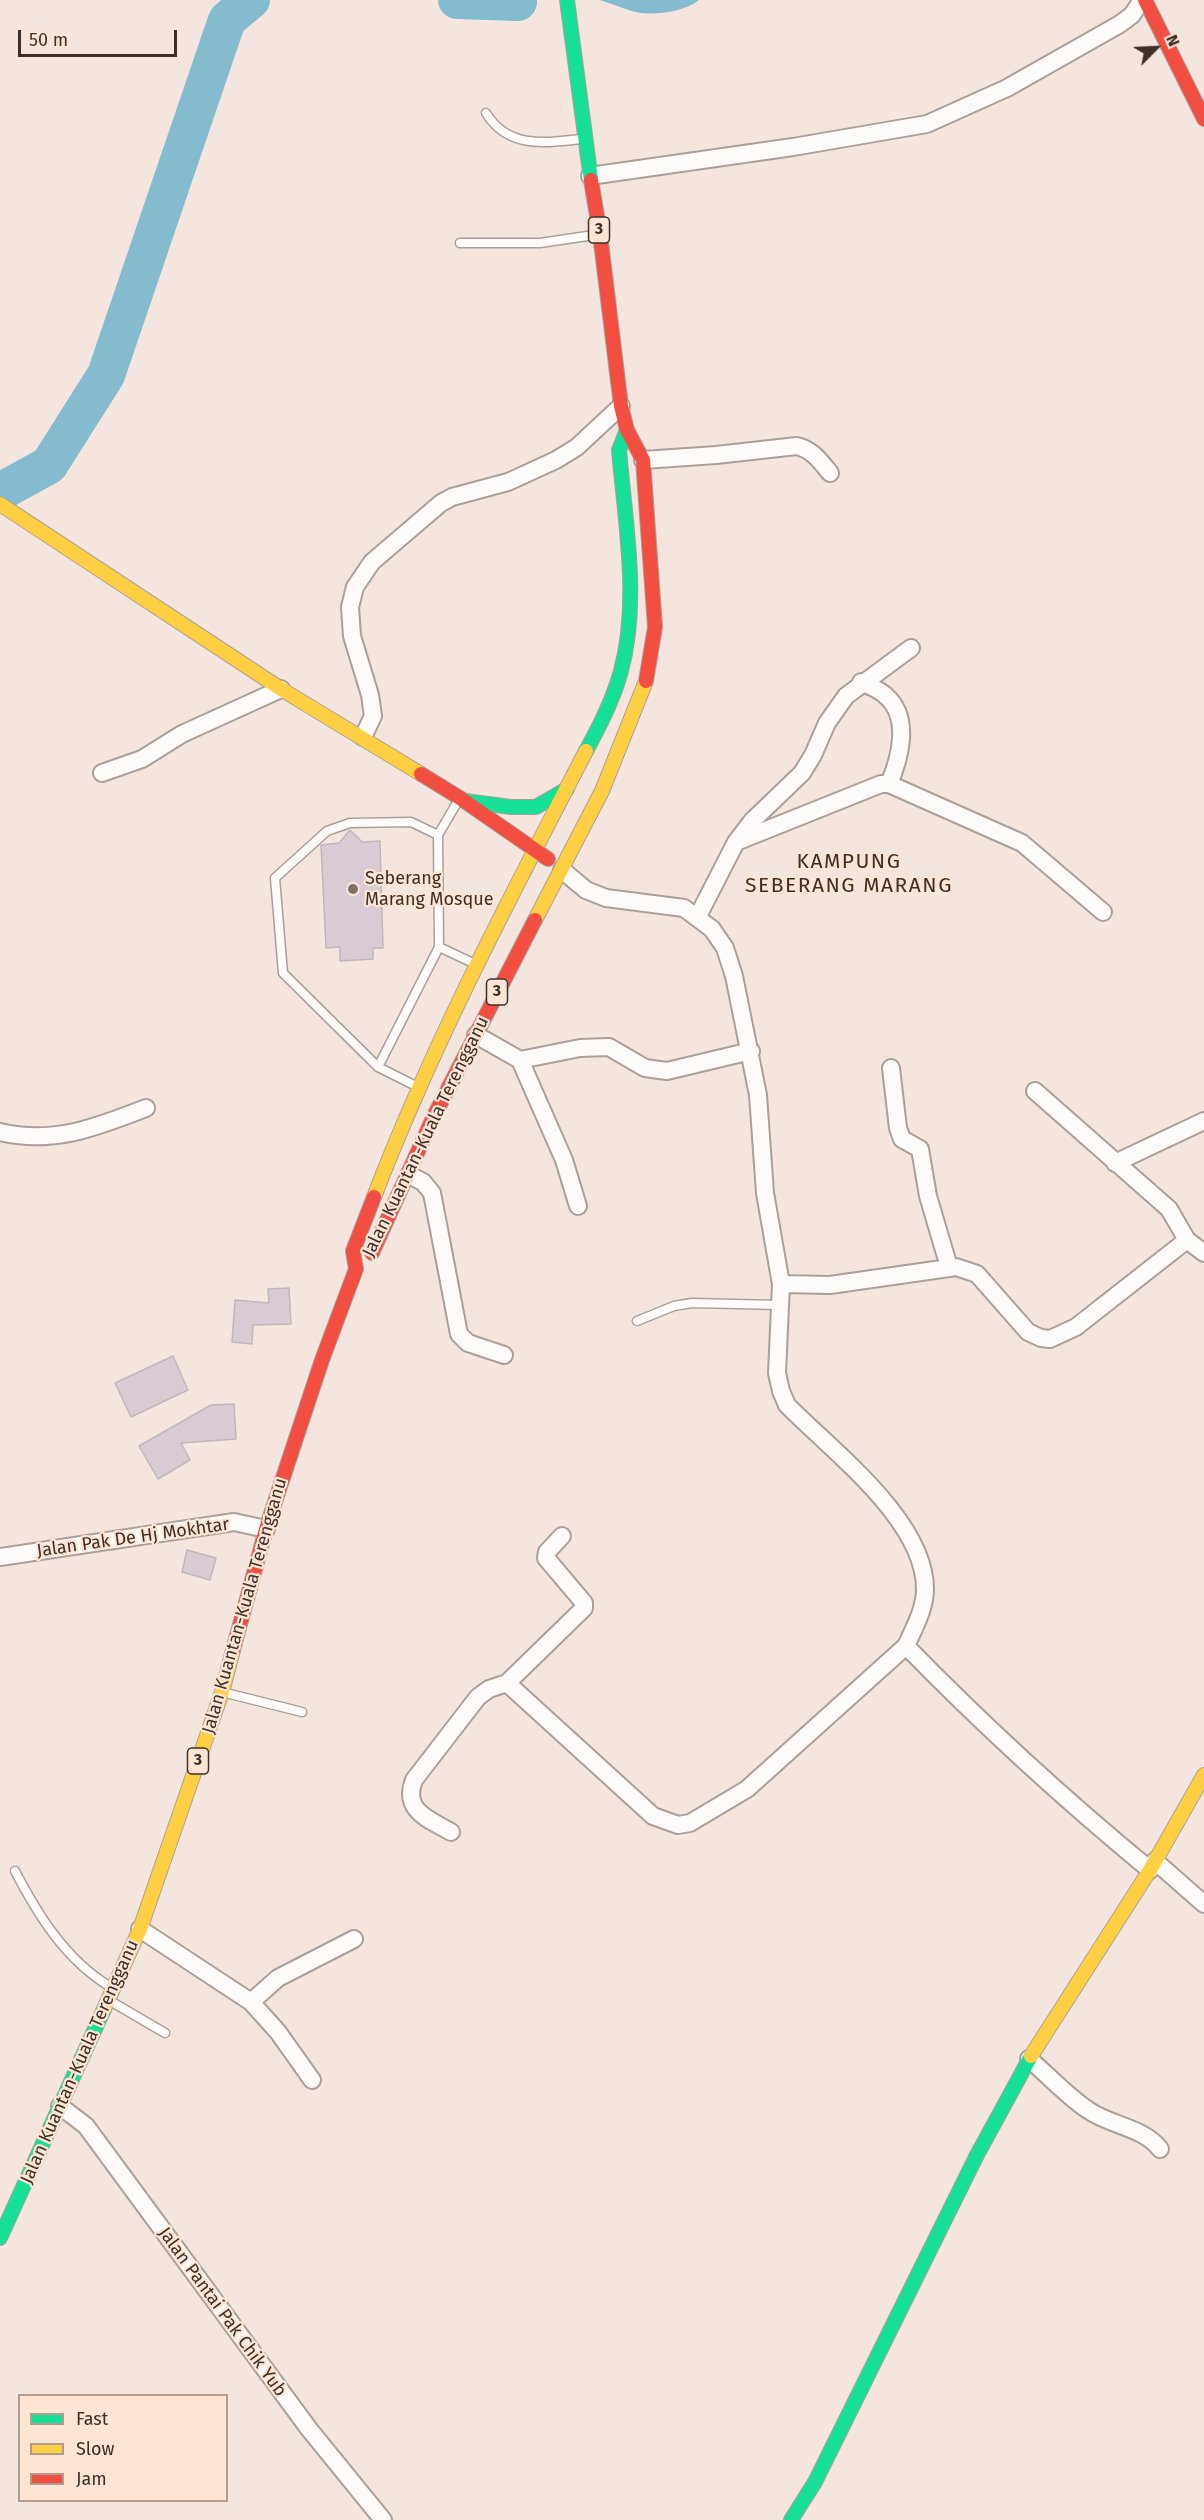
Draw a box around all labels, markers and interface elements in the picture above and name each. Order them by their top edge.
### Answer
scale bar [21,18,180,56]
north arrow [1126,18,1186,78]
text: 50 m [29,29,68,51]
text: N [1162,32,1184,49]
road number: 3 [588,217,610,243]
district label: KAMPUNG SEBERANG MARANG [745,849,953,899]
place label: Seberang Marang Mosque [365,868,494,910]
marker: Seberang Marang Mosque [346,882,360,896]
road number: 3 [486,979,508,1005]
street label: Jalan Kuantan-Kuala Terengganu [358,1013,494,1261]
street label: Jalan Kuantan-Kuala Terengganu [198,1476,292,1736]
street label: Jalan Pak De Hj Mokhtar [35,1514,231,1562]
road number: 3 [188,1748,208,1774]
street label: Jalan Kuantan-Kuala Terengganu [16,1937,144,2187]
street label: Jalan Pantai Pak Chik Yub [153,2223,291,2401]
legend [18,2394,228,2502]
text: Fast [76,2408,108,2430]
text: Slow [76,2438,114,2460]
text: Jam [76,2468,107,2490]

